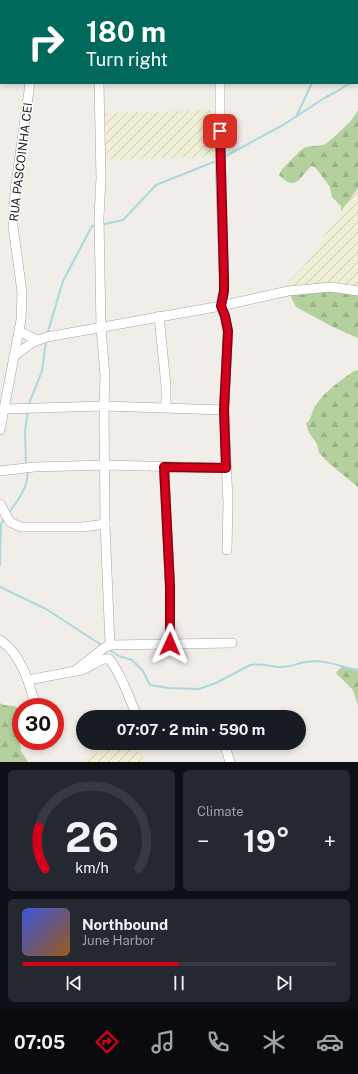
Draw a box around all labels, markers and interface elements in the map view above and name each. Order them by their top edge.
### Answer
text: 180 m [86,15,166,48]
icon: right [20,16,72,68]
text: Turn right [86,49,168,70]
street label: RUA PASCOINHA CEI [7,102,35,222]
pin [203,114,237,148]
icon: arrive [209,120,231,142]
position arrow [149,623,191,665]
speed limit sign: 30 [12,698,64,750]
text: 07:07 · 2 min · 590 m [117,721,265,738]
text: Climate [197,804,244,819]
text: 26 [65,811,118,860]
text: 19° [243,823,290,859]
text: − [197,828,209,854]
text: + [324,828,336,854]
text: km/h [75,858,108,875]
text: Northbound [82,916,168,933]
text: June Harbor [82,933,155,948]
icon: previous [63,972,85,994]
icon: pause [168,972,190,994]
icon: next [273,972,295,994]
icon: directions [93,1028,121,1056]
icon: music [149,1028,177,1056]
icon: phone [204,1028,232,1056]
icon: climate [260,1028,288,1056]
icon: car [316,1028,344,1056]
text: 07:05 [14,1032,65,1053]

